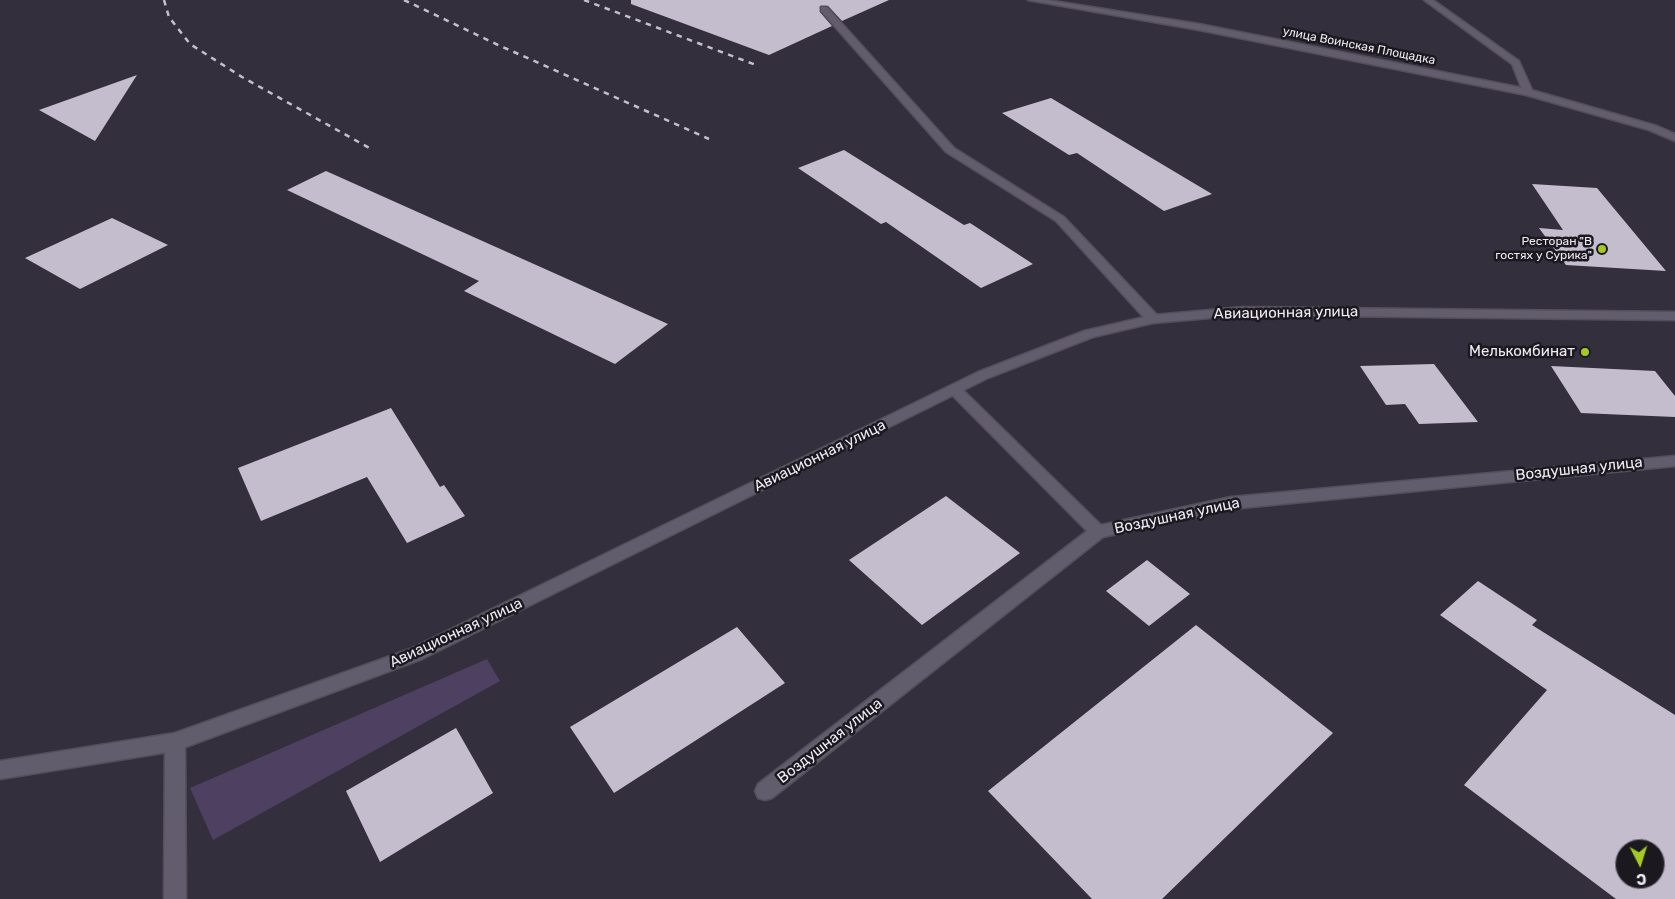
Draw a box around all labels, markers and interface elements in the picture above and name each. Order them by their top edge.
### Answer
street label: улица Воинская Площадка [1281,24,1437,68]
place label: Ресторан "В гостях у Сурика" [1495,235,1592,263]
marker: Ресторан "В гостях у Сурика" [1596,243,1608,255]
street label: Авиационная улица [1214,303,1358,323]
place label: Мелькомбинат [1469,343,1575,361]
marker: Мелькомбинат [1579,346,1591,358]
street label: Авиационная улица [751,416,889,496]
street label: Воздушная улица [1515,453,1643,485]
street label: Воздушная улица [1113,494,1241,538]
street label: Авиационная улица [387,594,525,672]
street label: Воздушная улица [774,695,886,787]
north arrow [1615,839,1665,889]
text: С [1636,870,1647,887]

